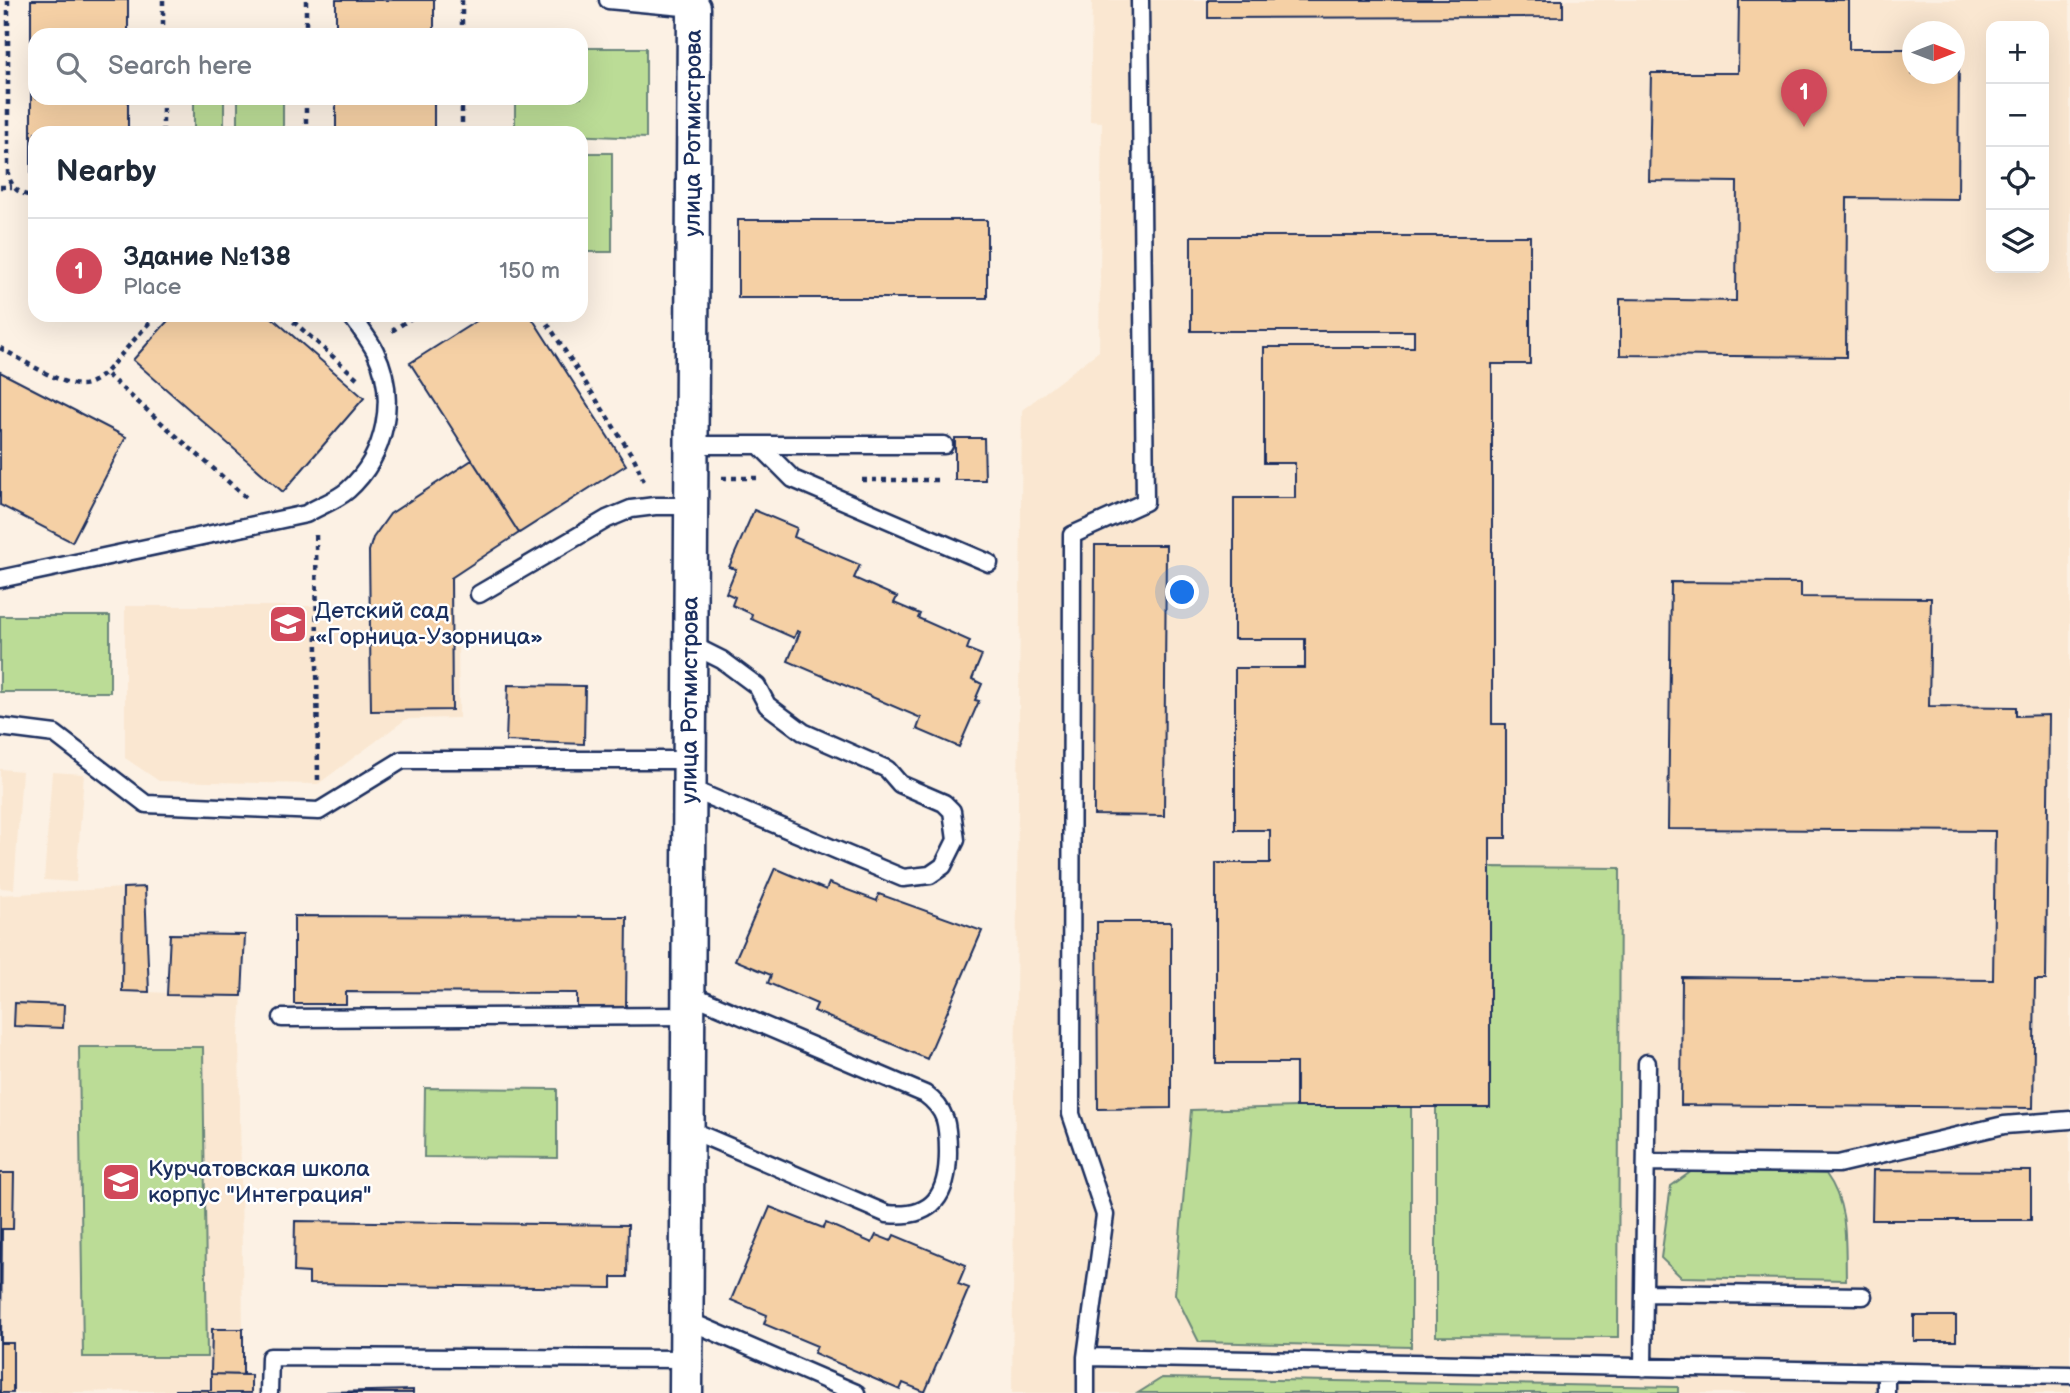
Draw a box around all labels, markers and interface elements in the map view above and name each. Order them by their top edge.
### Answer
north arrow [1902,21,1965,84]
map controls [1986,21,2049,273]
button: + [1986,21,2049,84]
search box [28,28,588,105]
street label: улица Ротмистрова [679,29,708,237]
icon: search [52,48,90,86]
text: Search here [108,51,252,82]
pin: 1 [1781,69,1827,127]
button: − [1986,84,2049,147]
button: locate [1986,147,2049,210]
text: Nearby [56,154,156,190]
button: layers [1986,210,2049,273]
text: Здание №138 [123,242,291,273]
text: 1 [74,257,84,285]
text: 150 m [499,257,560,285]
text: Place [123,273,181,301]
your location [1165,575,1199,609]
street label: улица Ротмистрова [675,596,705,804]
place label: Детский сад «Горница-Узорница» [315,597,543,651]
school or university icon: Детский сад «Горница-Узорница» [267,603,309,645]
place label: Курчатовская школа корпус "Интеграция" [148,1155,372,1209]
school or university icon: Курчатовская школа корпус "Интеграция" [100,1161,142,1203]

